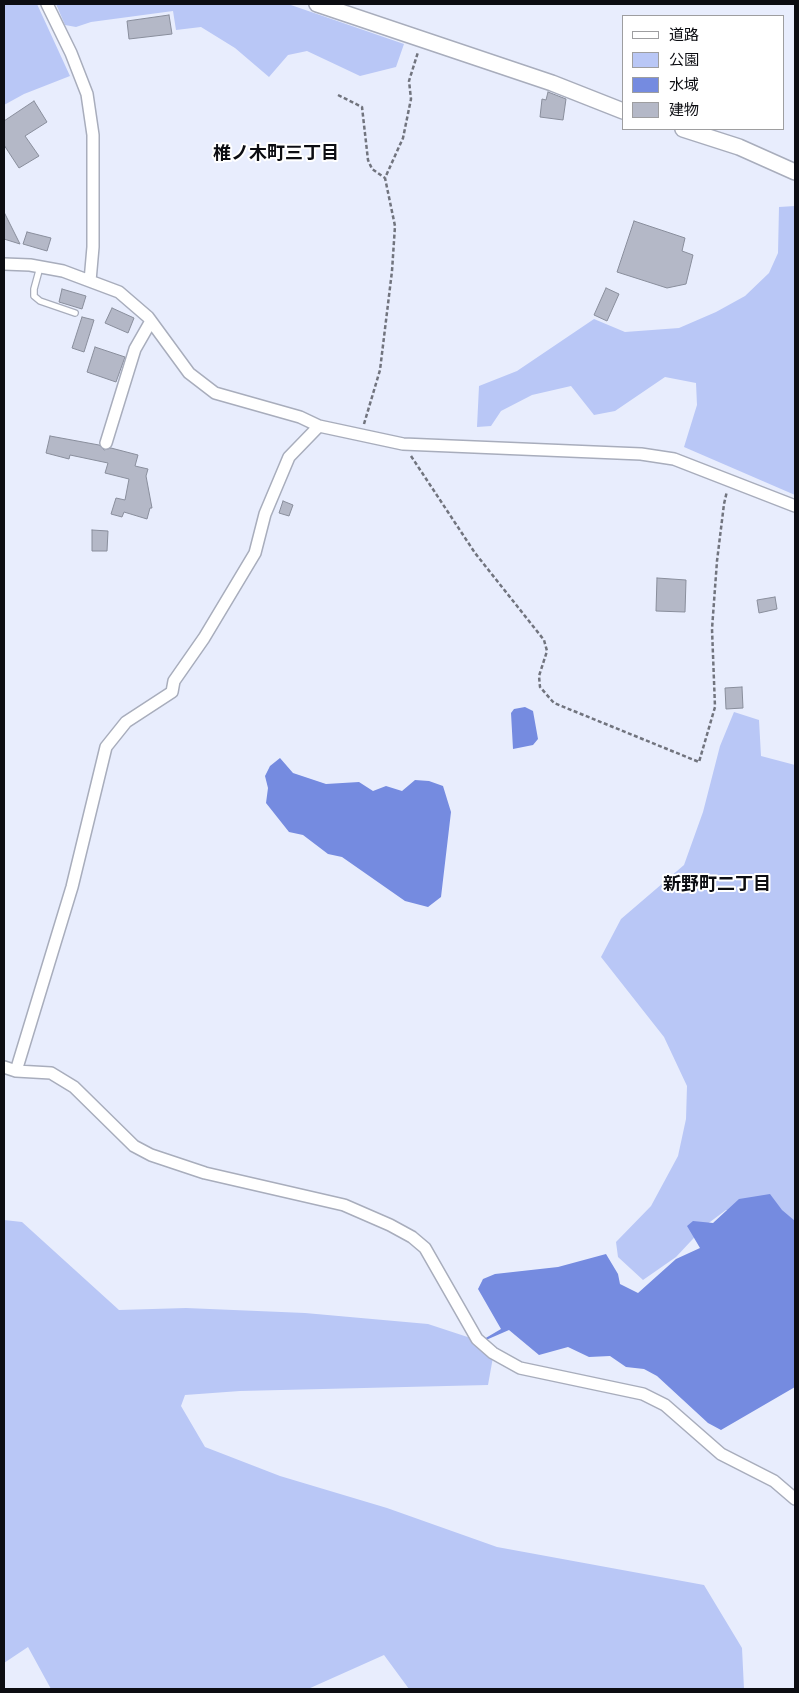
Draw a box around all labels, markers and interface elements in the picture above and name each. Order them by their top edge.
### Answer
legend [622,15,784,130]
text: 道路 [669,24,699,47]
text: 公園 [669,49,699,72]
text: 水域 [669,74,699,97]
text: 建物 [669,99,699,122]
district label: 椎ノ木町三丁目 [213,144,339,166]
district label: 新野町二丁目 [663,875,771,897]

